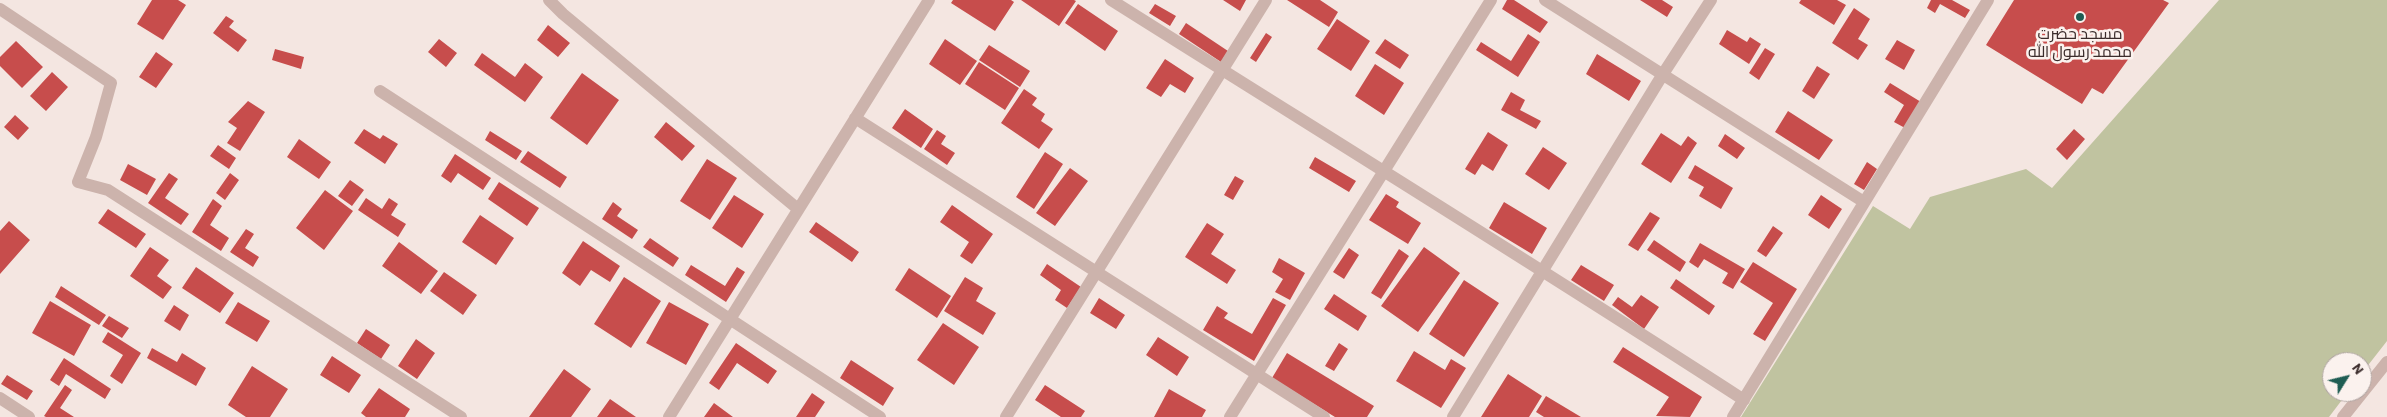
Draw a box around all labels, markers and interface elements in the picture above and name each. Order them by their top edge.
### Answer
marker: مسجد حضرت محمد رسول الله [2074,11,2086,23]
place label: مسجد حضرت محمد رسول الله [2028,24,2132,62]
north arrow [2322,352,2372,402]
text: N [2349,360,2368,377]

